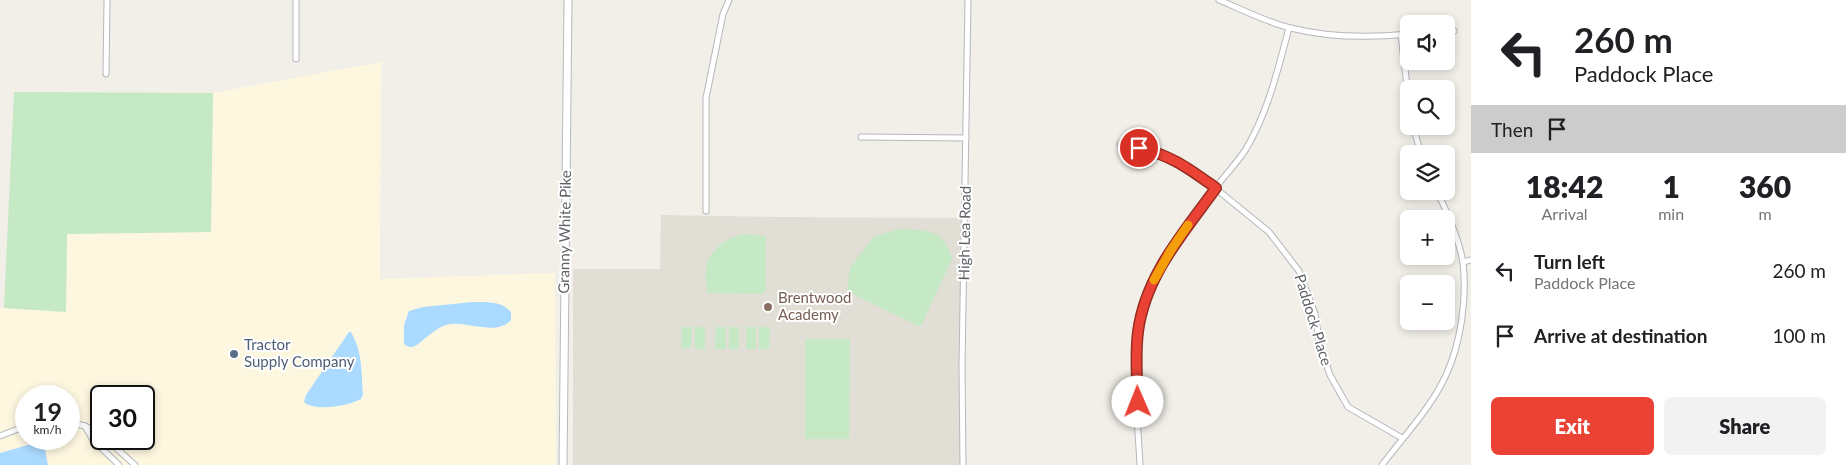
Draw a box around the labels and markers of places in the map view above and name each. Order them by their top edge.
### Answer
pin [1118,127,1160,169]
place label: Brentwood Academy [778,288,851,323]
marker: Brentwood Academy [762,301,774,313]
place label: Tractor Supply Company [244,335,355,370]
marker: Tractor Supply Company [228,348,240,360]

